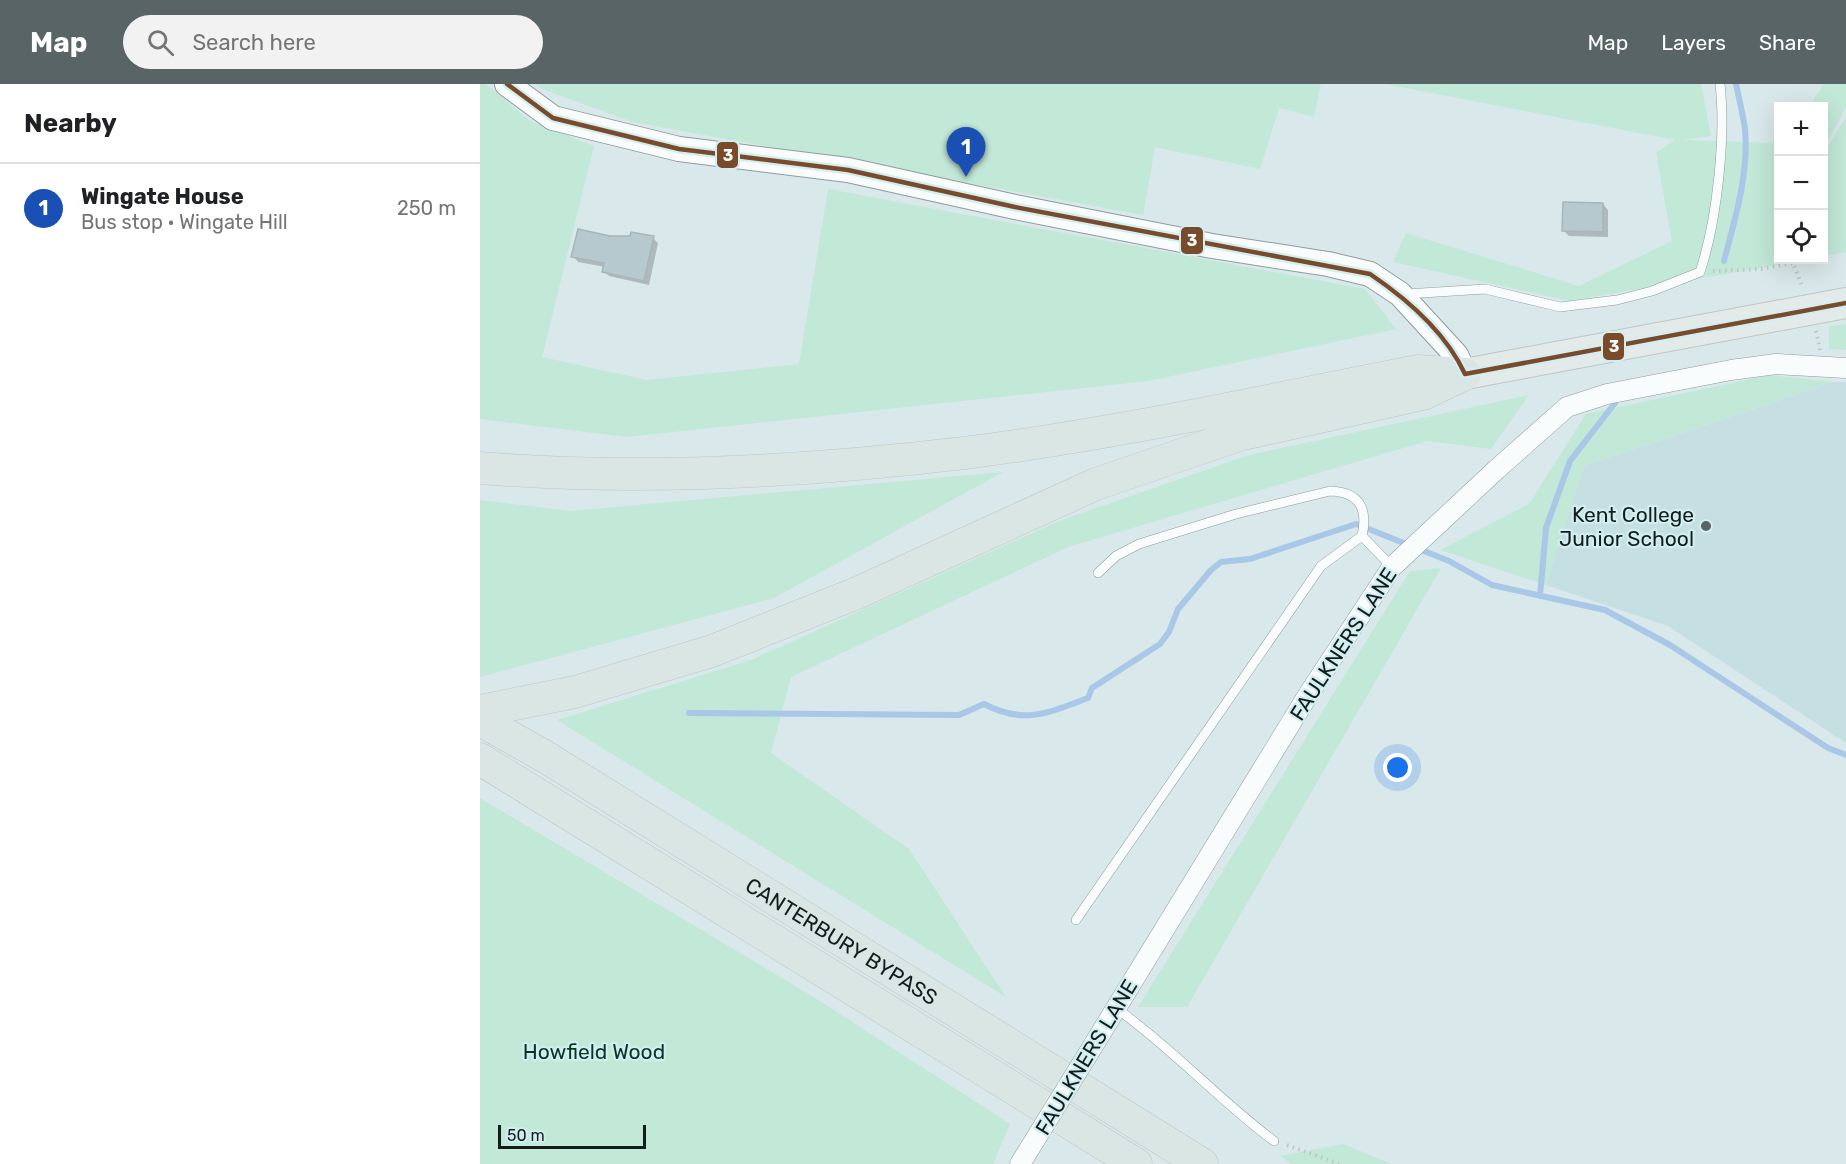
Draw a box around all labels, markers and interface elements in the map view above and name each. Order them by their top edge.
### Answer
search box [123,15,543,69]
text: Map [30,26,87,59]
icon: search [144,26,177,59]
text: Search here [192,29,316,56]
text: Map [1587,30,1628,55]
text: Layers [1661,30,1726,55]
text: Share [1759,30,1816,55]
map controls [1774,102,1828,264]
button: + [1774,102,1828,156]
text: Nearby [24,108,117,139]
pin: 1 [946,128,986,177]
line badge: 3 [716,141,739,169]
text: 3 [723,146,733,165]
button: − [1774,156,1828,210]
text: Wingate House [81,183,244,210]
text: 1 [39,196,48,220]
text: 250 m [397,196,456,220]
text: Bus stop · Wingate Hill [81,210,288,234]
button: locate [1774,210,1828,264]
line badge: 3 [1180,226,1204,255]
text: 3 [1187,231,1197,250]
line badge: 3 [1602,332,1625,361]
text: 3 [1609,337,1619,356]
place label: Kent College Junior School [1559,502,1694,551]
marker: Kent College Junior School [1699,519,1713,533]
street label: FAULKNERS LANE [1284,563,1402,725]
your location [1383,753,1412,782]
street label: CANTERBURY BYPASS [741,872,943,1010]
street label: FAULKNERS LANE [1030,975,1142,1139]
park label: Howfield Wood [523,1039,665,1064]
scale bar [498,1122,646,1150]
text: 50 m [507,1126,545,1145]

